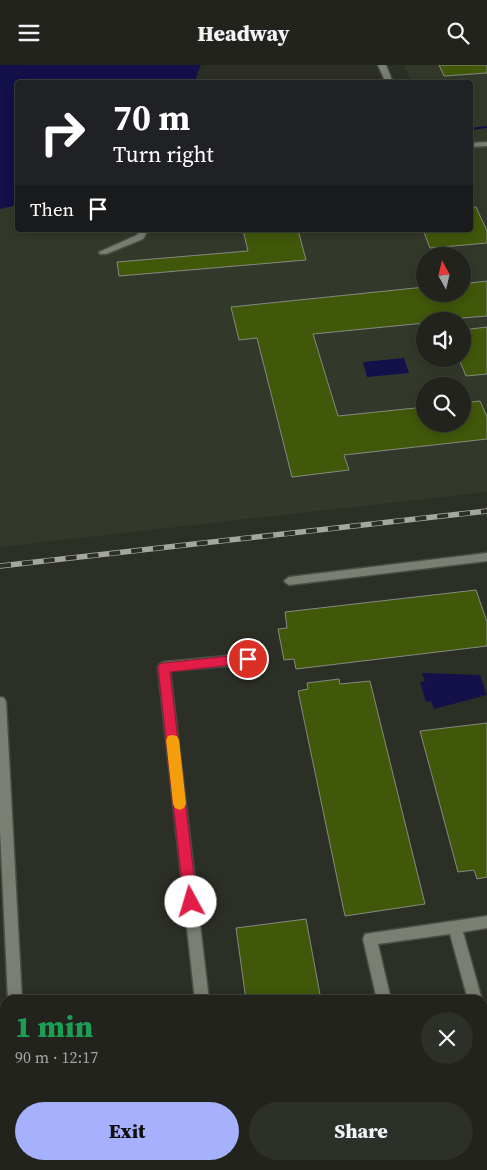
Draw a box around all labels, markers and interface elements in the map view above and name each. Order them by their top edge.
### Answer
text: Headway [197,18,290,48]
icon: menu [15,19,43,47]
icon: search [444,19,472,47]
text: 70 m [113,94,190,142]
icon: right [30,100,95,165]
text: Turn right [113,139,214,169]
icon: arrive [84,195,112,223]
text: Then [30,196,74,222]
north arrow [416,247,471,303]
map controls [416,247,471,432]
button: sound [416,312,471,367]
button: search [416,377,471,432]
pin [227,638,269,680]
icon: arrive [234,645,262,673]
position arrow [164,875,216,927]
text: 1 min [15,1006,93,1047]
button: close [421,1012,473,1064]
text: 90 m · 12:17 [15,1046,98,1068]
button: Exit [15,1102,239,1160]
button: Share [249,1102,473,1160]

